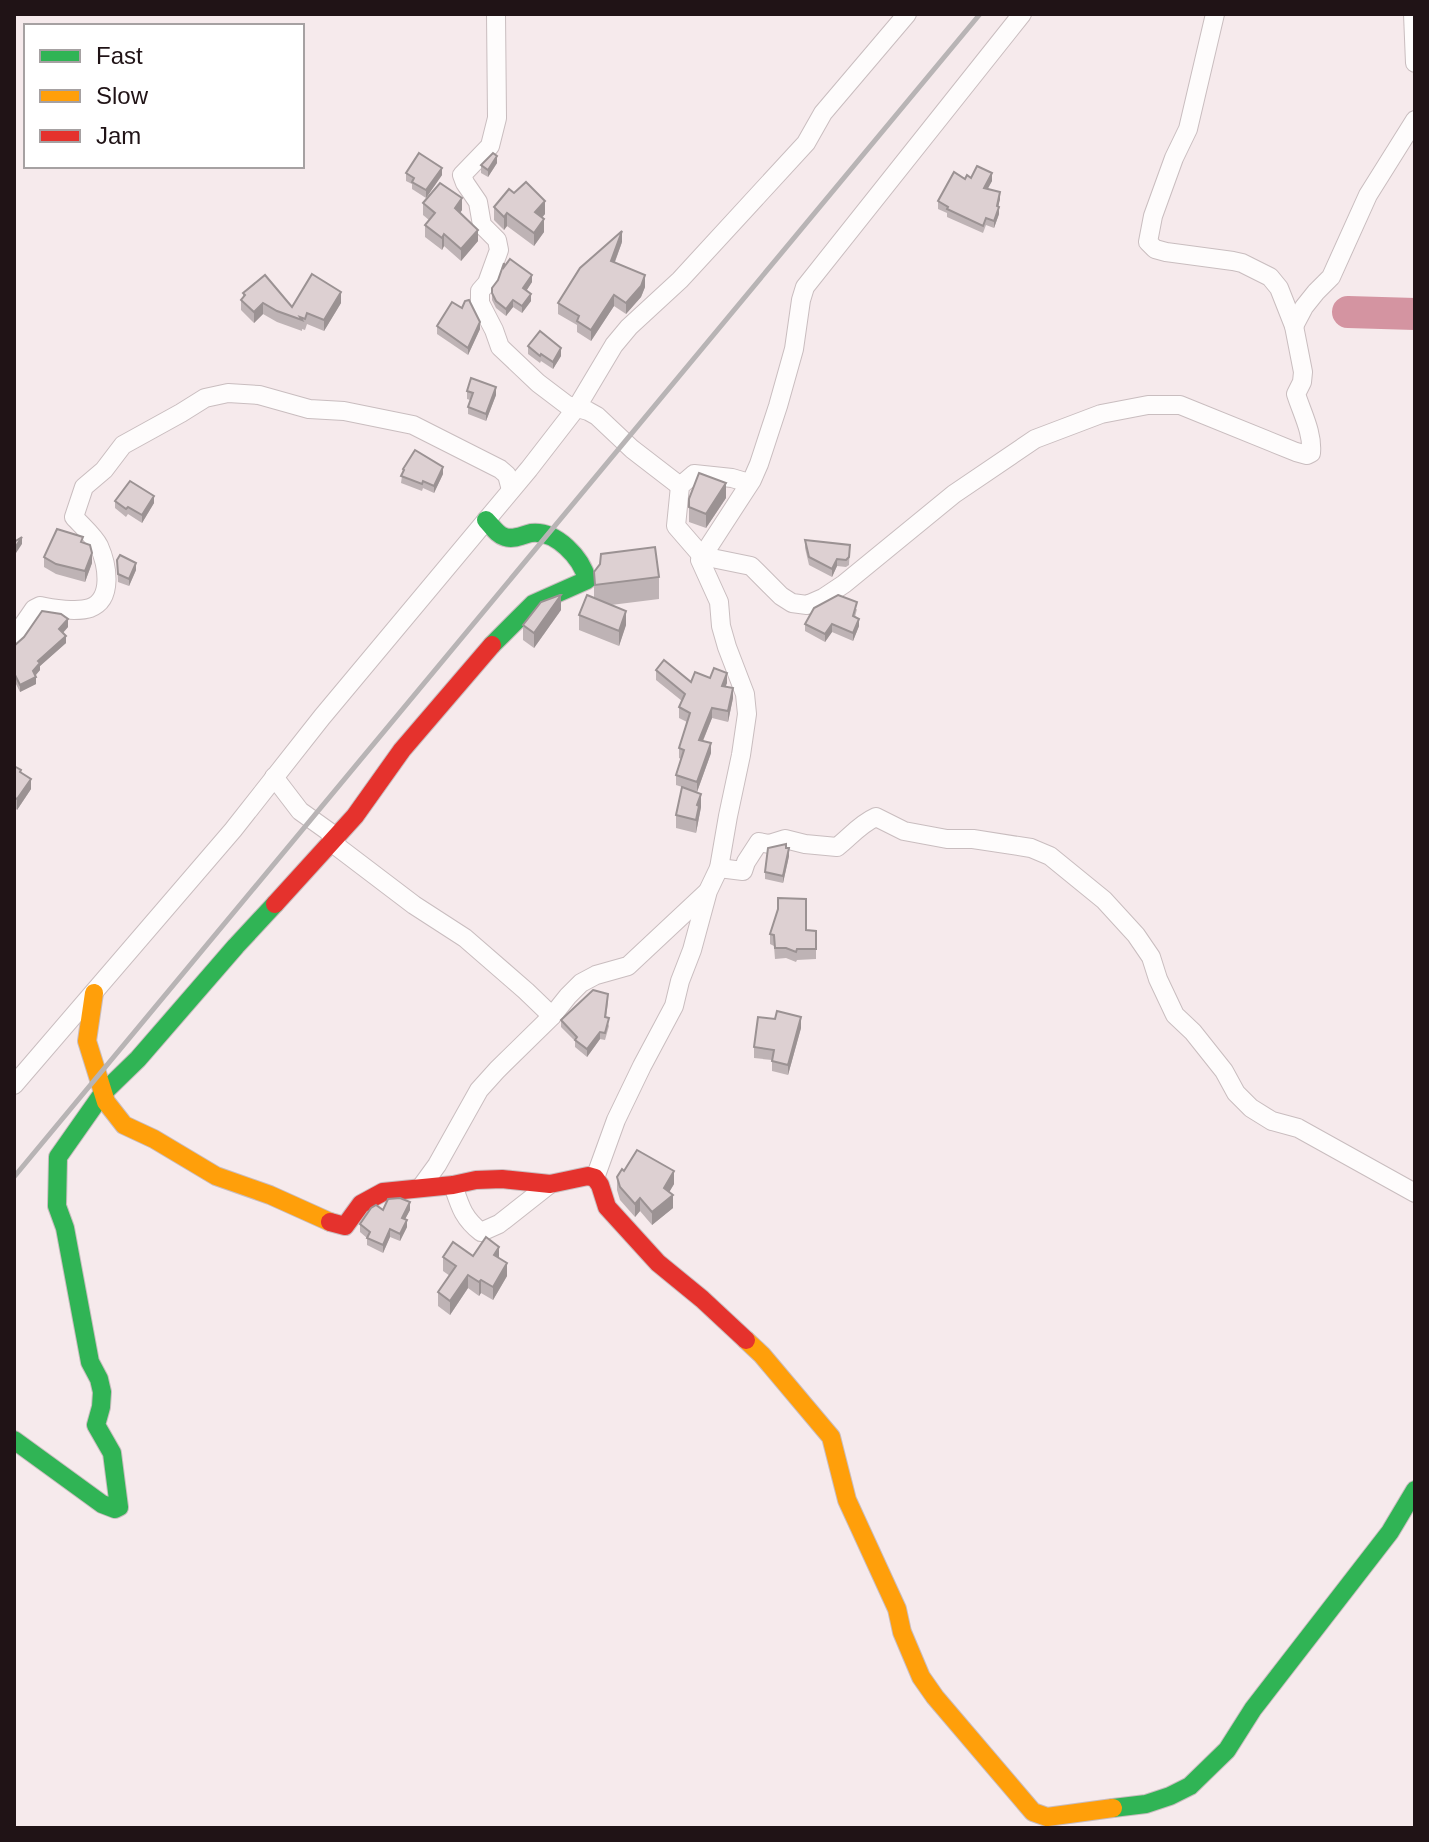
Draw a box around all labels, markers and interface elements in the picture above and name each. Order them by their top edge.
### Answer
legend [24,24,304,168]
text: Fast [96,42,143,69]
text: Slow [96,82,149,109]
text: Jam [96,122,141,149]

